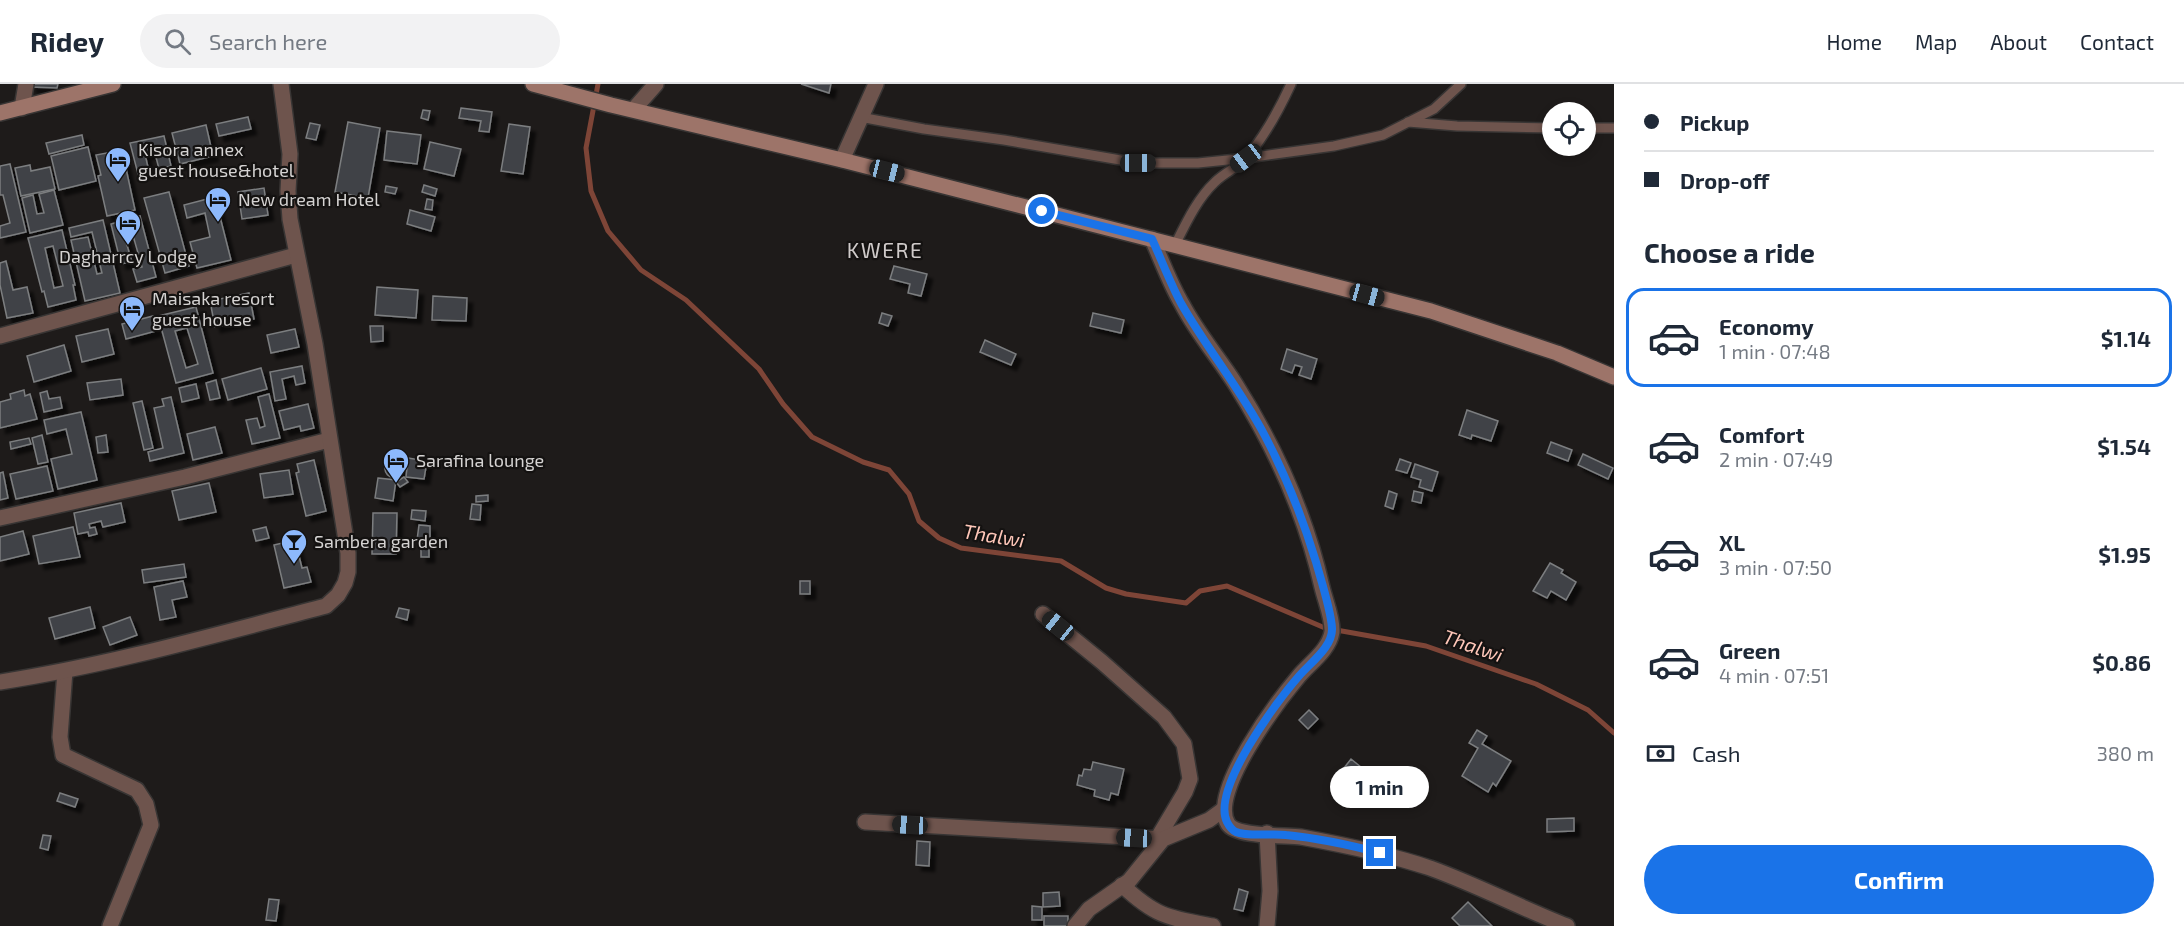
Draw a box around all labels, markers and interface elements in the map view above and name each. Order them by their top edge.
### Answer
search box [140,14,560,68]
text: Ridey [30,24,104,58]
icon: search [161,25,194,58]
text: Search here [209,28,327,54]
text: Home [1826,29,1882,54]
text: Map [1915,29,1957,54]
text: About [1990,29,2047,54]
text: Contact [2080,29,2154,54]
map controls [1542,102,1596,156]
button: locate [1542,102,1596,156]
text: Pickup [1680,109,1749,135]
place label: Kisora annex guest house&hotel [138,138,295,181]
car [1226,140,1266,176]
hotel icon: Kisora annex guest house&hotel [103,145,133,183]
car [1120,154,1156,172]
car [867,158,907,184]
text: Drop-off [1680,167,1769,193]
hotel icon: New dream Hotel [203,185,233,223]
place label: New dream Hotel [238,188,380,210]
route start [1028,197,1055,224]
hotel icon: Dagharrcy Lodge [113,208,143,246]
text: Choose a ride [1644,236,1815,268]
district label: KWERE [847,237,923,262]
place label: Dagharrcy Lodge [59,245,197,267]
car [1347,282,1387,308]
place label: Maisaka resort guest house [152,287,274,330]
hotel icon: Maisaka resort guest house [117,294,147,332]
icon: car [1647,311,1701,365]
text: Economy [1719,313,1814,339]
text: $1.14 [2101,325,2151,351]
text: 1 min · 07:48 [1719,339,1831,363]
icon: car [1647,419,1701,473]
text: Comfort [1719,421,1804,447]
text: $1.54 [2097,433,2151,459]
hotel icon: Sarafina lounge [381,446,411,484]
text: 2 min · 07:49 [1719,447,1833,471]
place label: Sarafina lounge [416,449,544,471]
water label: Thalwi [962,518,1027,552]
bar icon: Sambera garden [279,527,309,565]
icon: car [1647,527,1701,581]
text: XL [1719,529,1745,555]
place label: Sambera garden [314,530,448,552]
text: $1.95 [2098,541,2151,567]
text: 3 min · 07:50 [1719,555,1832,579]
car [1038,608,1078,644]
water label: Thalwi [1440,624,1507,667]
icon: car [1647,635,1701,689]
text: Green [1719,637,1781,663]
text: $0.86 [2092,649,2151,675]
text: 4 min · 07:51 [1719,663,1829,687]
icon: cash [1644,737,1677,770]
text: Cash [1692,740,1741,766]
text: 380 m [2097,741,2154,765]
callout: 1 min [1330,766,1430,808]
text: 1 min [1355,775,1404,799]
car [892,815,928,835]
car [1116,828,1152,848]
route end [1366,839,1393,866]
button: Confirm [1644,845,2154,914]

